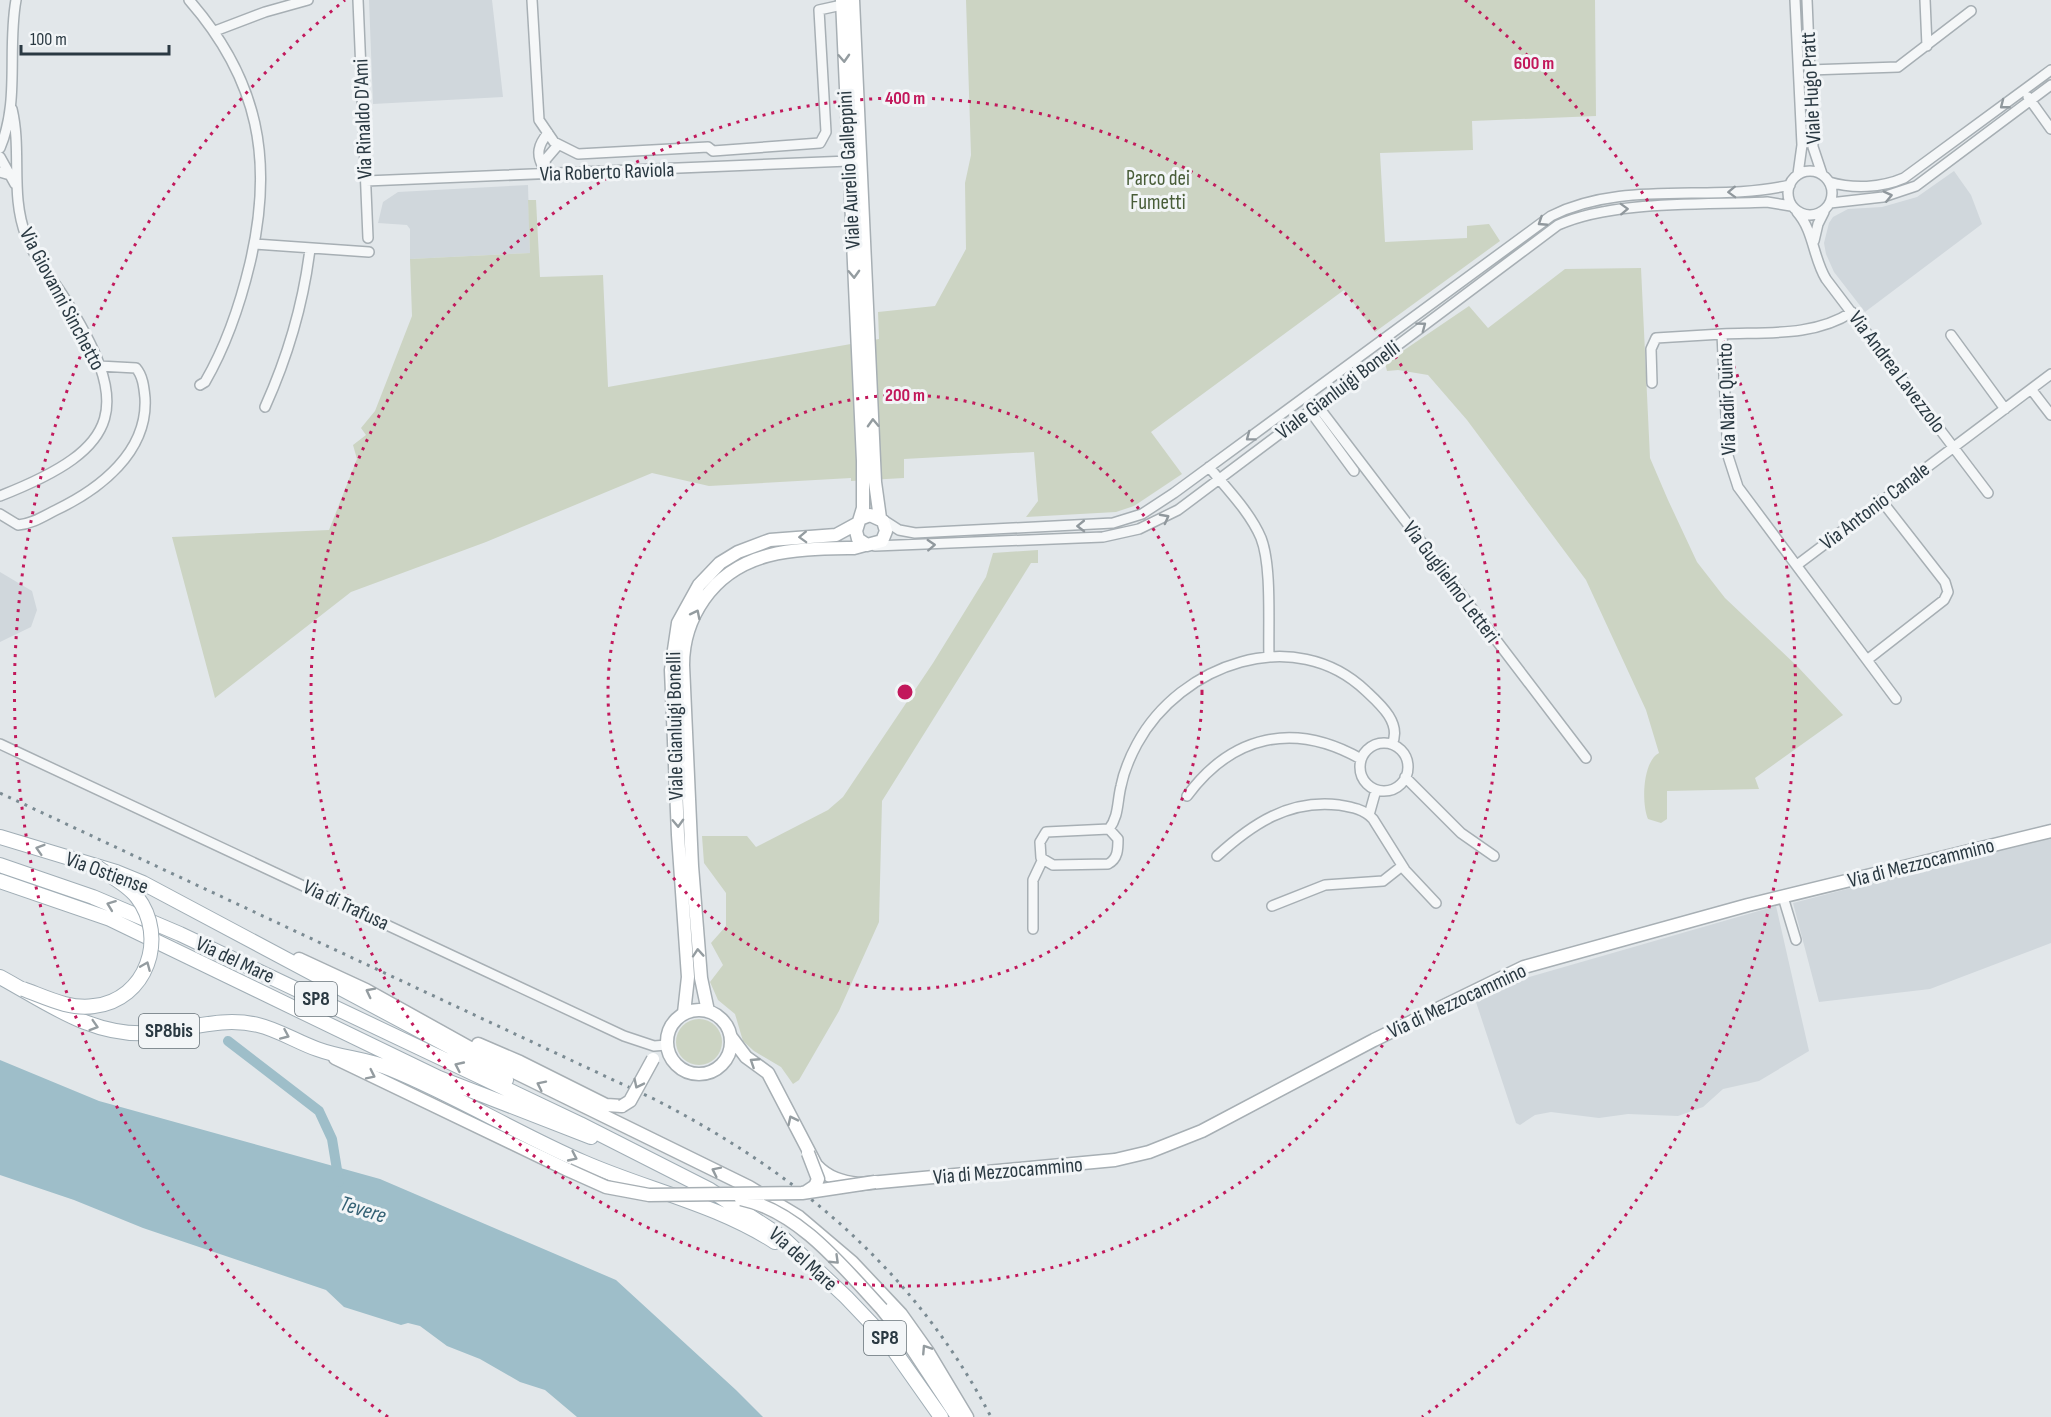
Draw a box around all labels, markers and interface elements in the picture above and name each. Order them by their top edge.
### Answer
scale bar [21,18,170,56]
text: 100 m [30,29,67,50]
street label: Viale Hugo Pratt [1796,31,1826,145]
text: 600 m [1514,53,1554,74]
one-way arrow [838,54,851,63]
street label: Via Rinaldo D'Ami [348,58,378,180]
text: 400 m [885,88,925,109]
street label: Viale Aurelio Galleppini [832,90,866,250]
one-way arrow [2000,98,2011,109]
street label: Via Roberto Raviola [539,157,675,187]
park label: Parco dei Fumetti [1126,166,1190,215]
one-way arrow [1728,186,1737,198]
one-way arrow [1883,190,1893,203]
one-way arrow [1620,202,1629,215]
one-way arrow [1538,214,1548,226]
street label: Via Giovanni Sinchetto [14,223,110,375]
one-way arrow [848,270,861,279]
street label: Via Andrea Lavezzolo [1843,306,1951,438]
one-way arrow [1416,323,1427,334]
street label: Viale Gianluigi Bonelli [1271,335,1405,445]
street label: Via Nadir Quinto [1713,342,1741,456]
text: 200 m [885,385,925,406]
one-way arrow [867,419,880,428]
one-way arrow [1245,429,1256,440]
street label: Via Antonio Canale [1815,457,1935,555]
one-way arrow [1159,514,1169,525]
street label: Via Guglielmo Letteri [1397,516,1505,648]
one-way arrow [1077,519,1086,532]
one-way arrow [798,530,807,543]
one-way arrow [927,538,936,551]
one-way arrow [688,609,700,620]
street label: Viale Gianluigi Bonelli [661,652,689,800]
centre of rings [895,682,915,702]
one-way arrow [671,818,684,827]
street label: Via di Mezzocammino [1845,833,1997,893]
one-way arrow [35,844,46,856]
street label: Via Ostiense [62,846,152,900]
street label: Via di Trafusa [299,874,393,936]
one-way arrow [106,899,117,912]
street label: Via del Mare [192,931,278,989]
one-way arrow [692,949,705,958]
street label: Via di Mezzocammino [1384,958,1530,1044]
one-way arrow [139,961,151,972]
road number: SP8 [295,982,337,1016]
one-way arrow [366,988,376,999]
road number: SP8bis [139,1014,199,1048]
one-way arrow [88,1018,99,1031]
one-way arrow [279,1027,290,1039]
one-way arrow [750,1058,761,1069]
one-way arrow [455,1062,466,1074]
one-way arrow [364,1068,375,1080]
one-way arrow [634,1077,646,1088]
one-way arrow [537,1081,548,1093]
one-way arrow [788,1115,800,1126]
one-way arrow [567,1150,578,1162]
street label: Via di Mezzocammino [932,1152,1084,1190]
one-way arrow [712,1167,723,1178]
water label: Tevere [337,1190,390,1230]
street label: Via del Mare [763,1222,843,1296]
one-way arrow [828,1253,839,1264]
road number: SP8 [864,1321,906,1355]
one-way arrow [922,1345,933,1356]

